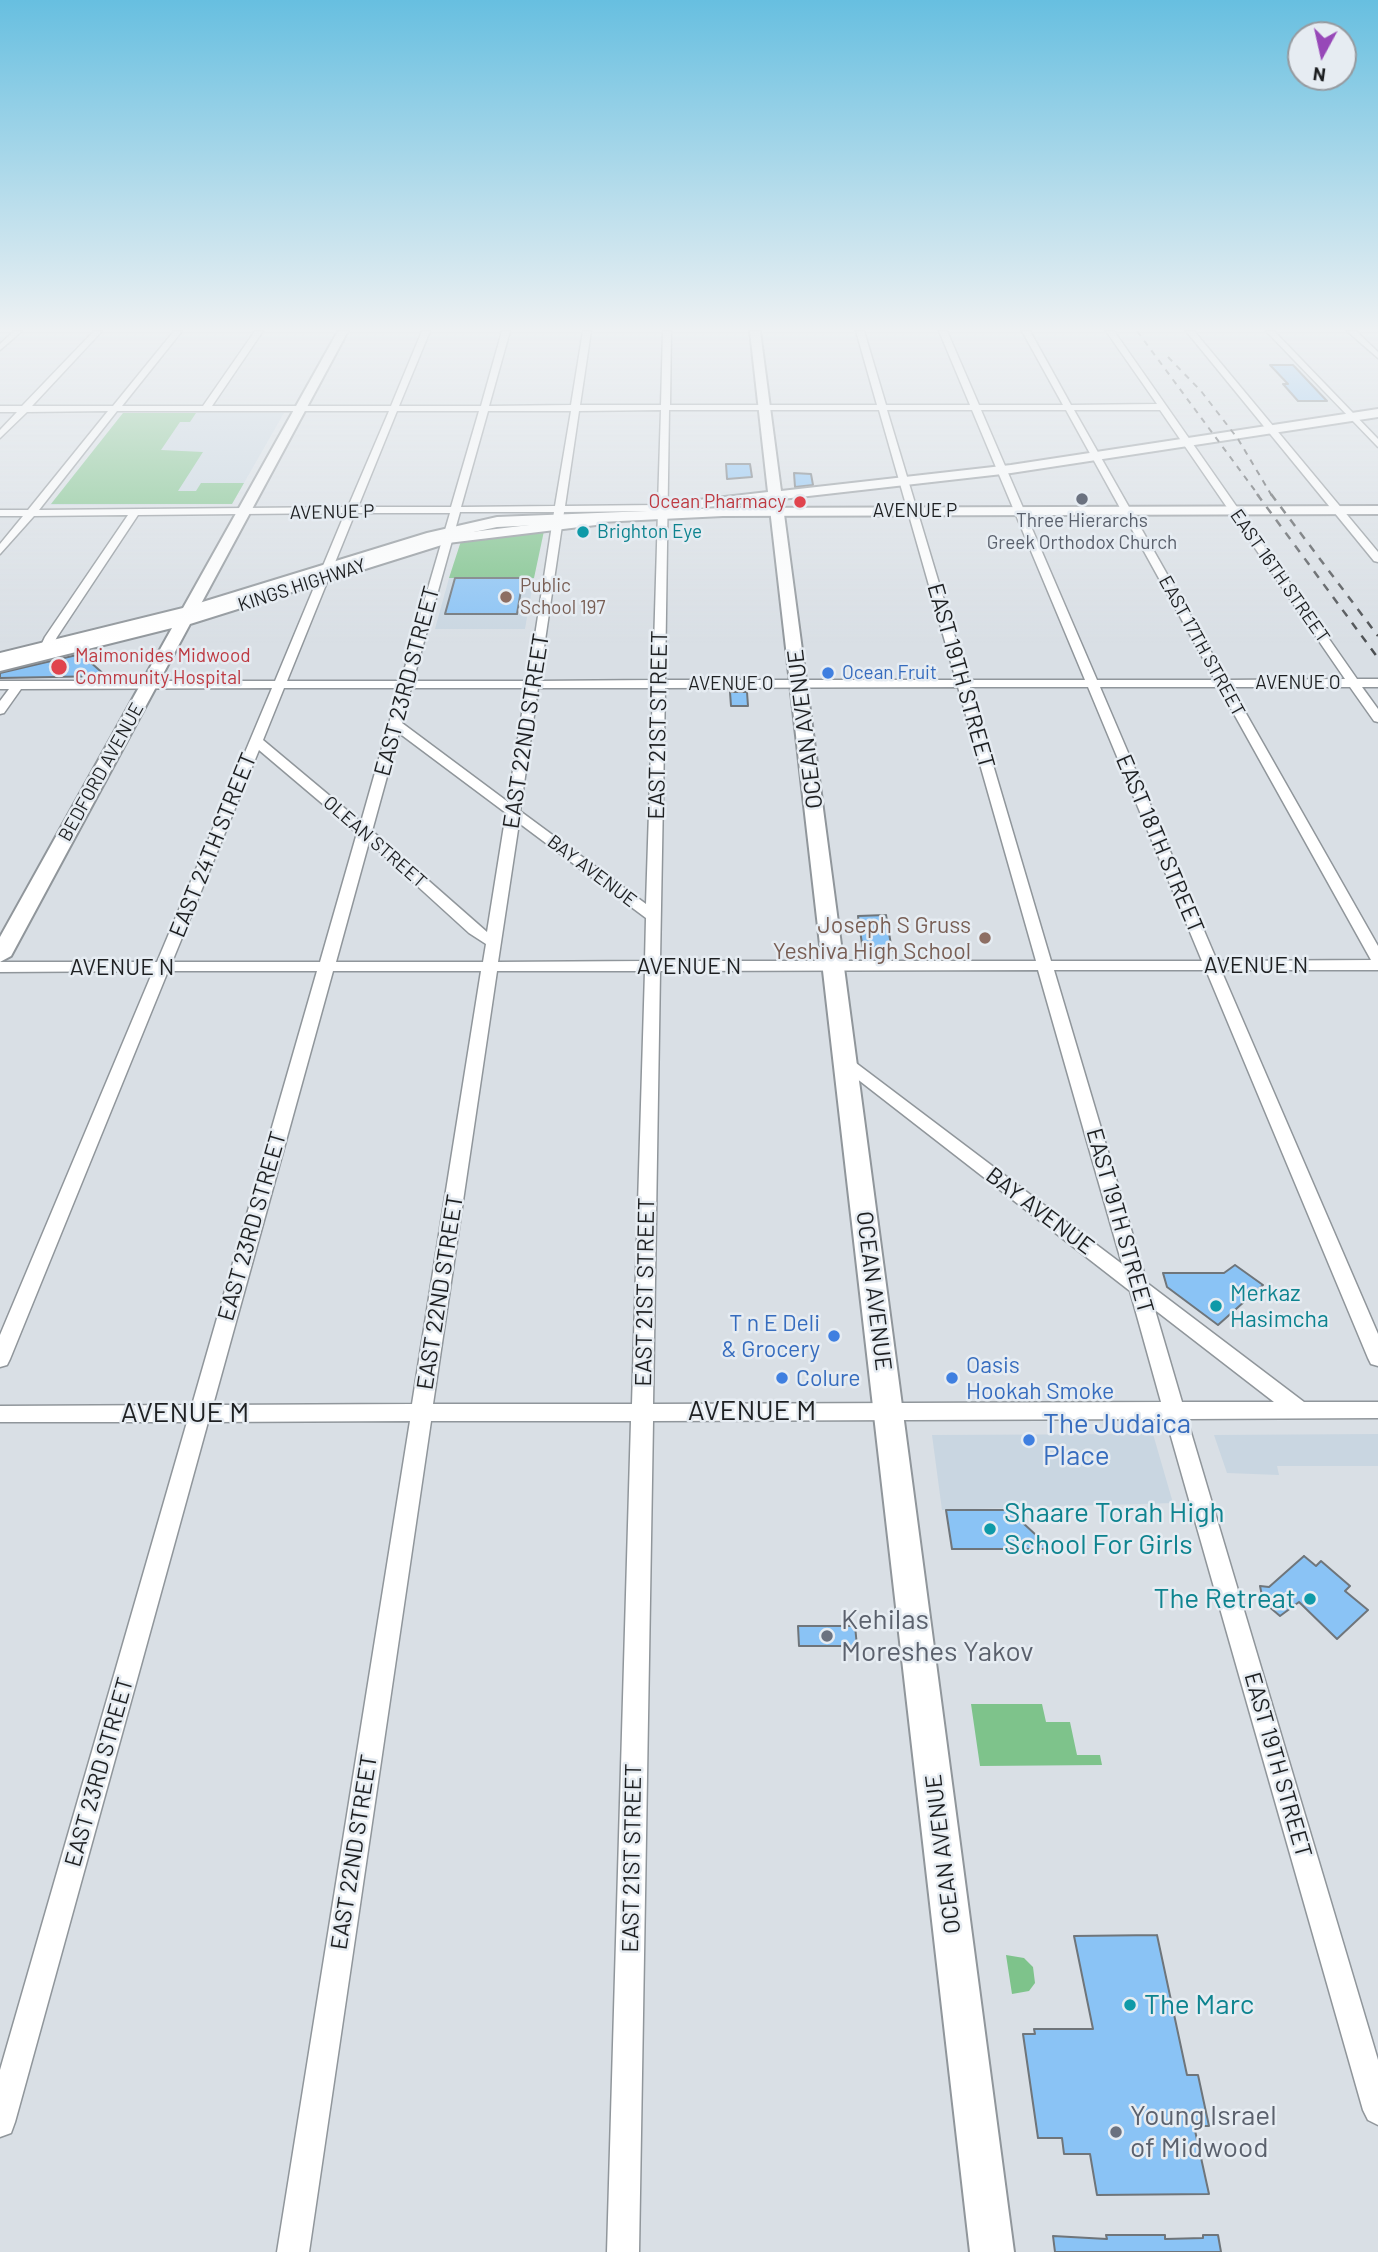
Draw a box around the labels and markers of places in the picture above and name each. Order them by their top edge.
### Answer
place label: Ocean Pharmacy [649,491,786,513]
marker: Three Hierarchs Greek Orthodox Church [1074,491,1090,507]
marker: Ocean Pharmacy [792,494,808,510]
place label: Three Hierarchs Greek Orthodox Church [987,510,1177,554]
place label: Brighton Eye [597,521,702,543]
marker: Brighton Eye [575,524,591,540]
place label: Public School 197 [520,575,605,619]
marker: Public School 197 [498,589,514,605]
place label: Maimonides Midwood Community Hospital [75,645,251,689]
marker: Maimonides Midwood Community Hospital [49,657,69,677]
place label: Ocean Fruit [842,662,937,684]
marker: Ocean Fruit [820,665,836,681]
place label: Joseph S Gruss Yeshiva High School [773,911,971,965]
marker: Joseph S Gruss Yeshiva High School [977,930,993,946]
place label: Merkaz Hasimcha [1230,1279,1329,1333]
marker: Merkaz Hasimcha [1208,1298,1224,1314]
place label: T n E Deli & Grocery [722,1309,820,1363]
marker: T n E Deli & Grocery [826,1328,842,1344]
place label: Oasis Hookah Smoke [966,1351,1114,1405]
place label: Colure [796,1364,861,1392]
marker: Colure [774,1370,790,1386]
marker: Oasis Hookah Smoke [944,1370,960,1386]
place label: The Judaica Place [1043,1407,1191,1473]
marker: The Judaica Place [1021,1432,1037,1448]
place label: Shaare Torah High School For Girls [1004,1496,1225,1562]
marker: Shaare Torah High School For Girls [982,1521,998,1537]
place label: The Retreat [1153,1582,1296,1616]
marker: The Retreat [1302,1591,1318,1607]
place label: Kehilas Moreshes Yakov [841,1603,1034,1669]
marker: Kehilas Moreshes Yakov [819,1628,835,1644]
place label: The Marc [1144,1988,1254,2022]
marker: The Marc [1122,1997,1138,2013]
place label: Young Israel of Midwood [1130,2099,1277,2165]
marker: Young Israel of Midwood [1108,2124,1124,2140]

